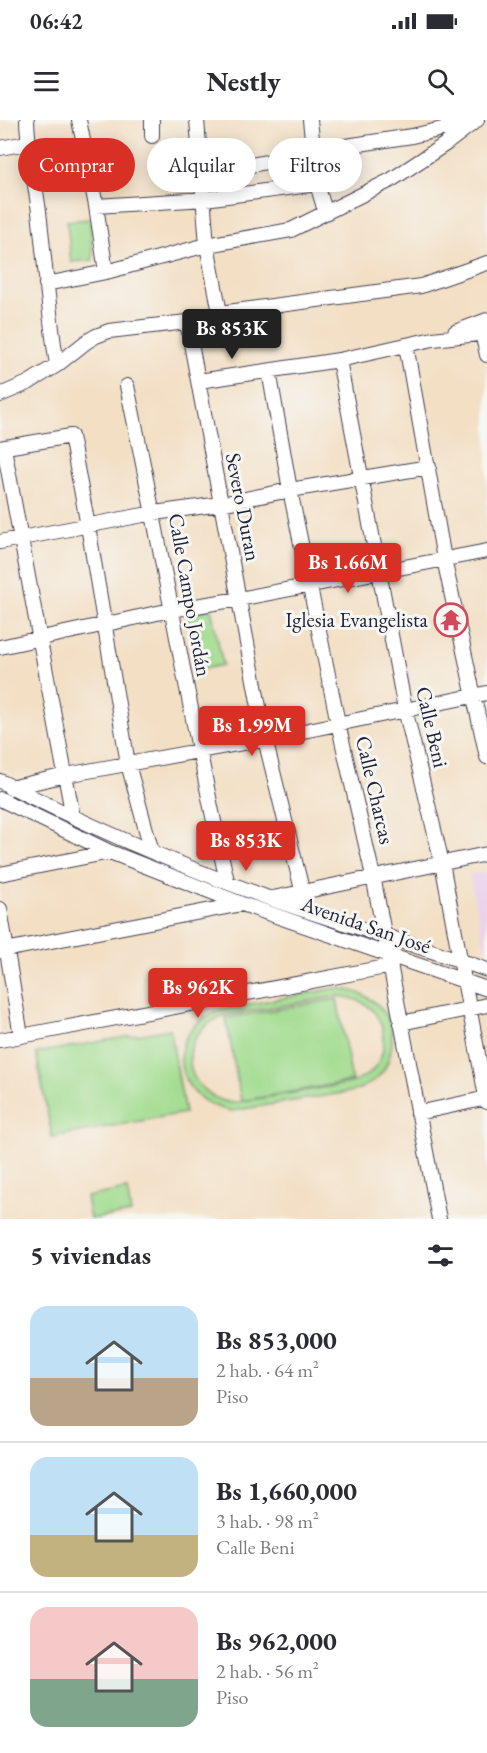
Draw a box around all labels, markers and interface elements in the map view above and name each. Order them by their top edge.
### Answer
text: 06:42 [30,7,83,36]
text: Nestly [207,64,280,99]
icon: menu [30,65,63,98]
icon: search [424,65,457,98]
chip: Comprar [18,138,135,192]
chip: Alquilar [147,138,256,192]
chip: Filtros [268,138,362,192]
pin: Bs 853K [177,309,287,360]
text: Bs 853K [196,315,268,341]
street label: Severo Duran [220,450,267,563]
street label: Calle Campo Jordán [163,511,218,679]
pin: Bs 1.66M [286,543,410,594]
text: Bs 1.66M [308,549,388,575]
temple icon: Iglesia Evangelista [433,602,469,638]
place label: Iglesia Evangelista [285,606,429,633]
street label: Calle Beni [410,684,455,770]
pin: Bs 1.99M [190,706,314,757]
text: Bs 1.99M [212,712,292,738]
street label: Calle Charcas [350,733,401,847]
pin: Bs 853K [191,821,301,872]
text: Bs 853K [210,827,282,853]
street label: Avenida San José [297,889,435,959]
pin: Bs 962K [143,968,253,1019]
text: Bs 962K [162,974,234,1000]
text: 5 viviendas [30,1238,151,1272]
icon: filters [424,1239,457,1272]
text: Bs 853,000 [216,1323,337,1357]
icon: home [78,1330,150,1402]
text: 2 hab. · 64 m² [216,1357,319,1383]
text: Piso [216,1383,248,1409]
text: Bs 1,660,000 [216,1474,357,1508]
icon: home [78,1481,150,1553]
text: 3 hab. · 98 m² [216,1508,319,1534]
text: Calle Beni [216,1534,295,1560]
text: Bs 962,000 [216,1624,337,1658]
icon: home [78,1631,150,1703]
text: 2 hab. · 56 m² [216,1658,319,1684]
text: Piso [216,1684,248,1710]

